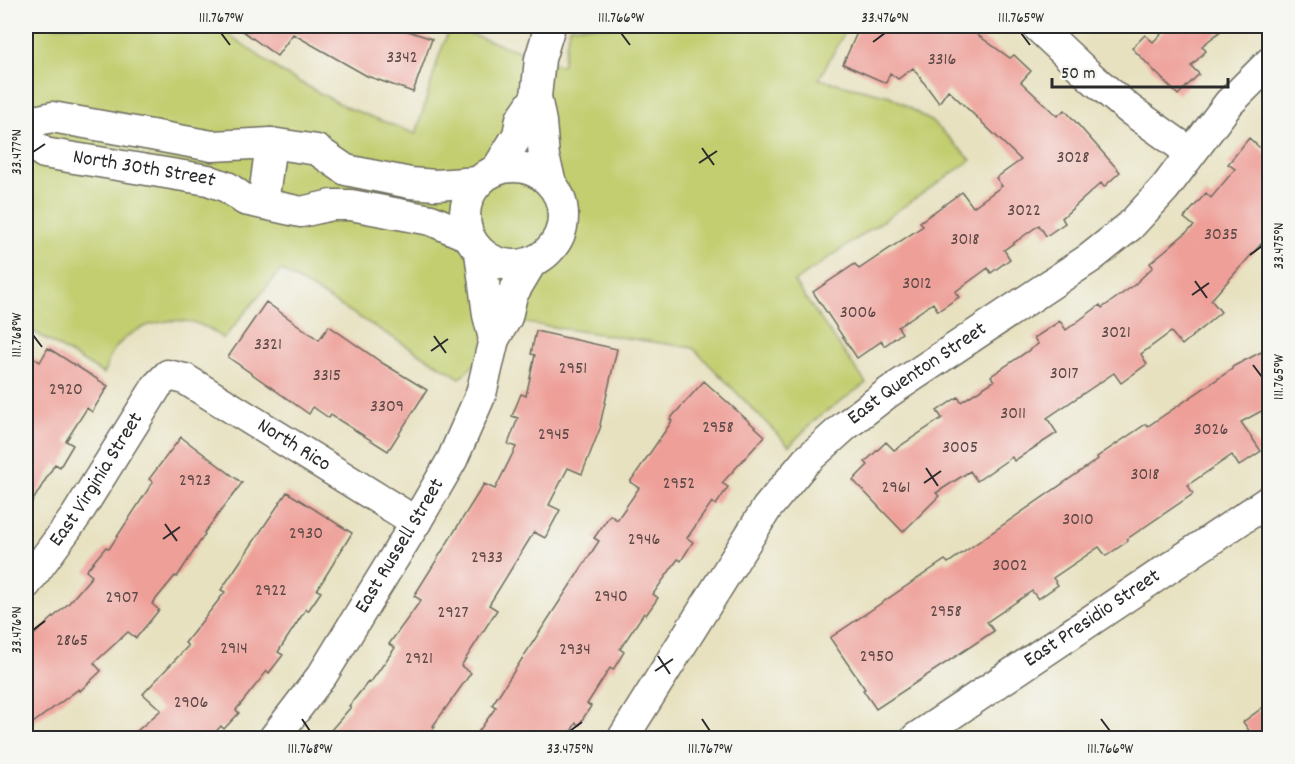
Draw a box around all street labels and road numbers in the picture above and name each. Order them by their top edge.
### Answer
street label: North 30th Street [70,143,220,197]
street label: East Quenton Street [842,315,994,433]
street label: East Virginia Street [43,407,152,554]
street label: North Rico [251,412,336,480]
street label: East Russell Street [348,473,453,620]
street label: East Presidio Street [1018,562,1167,676]

